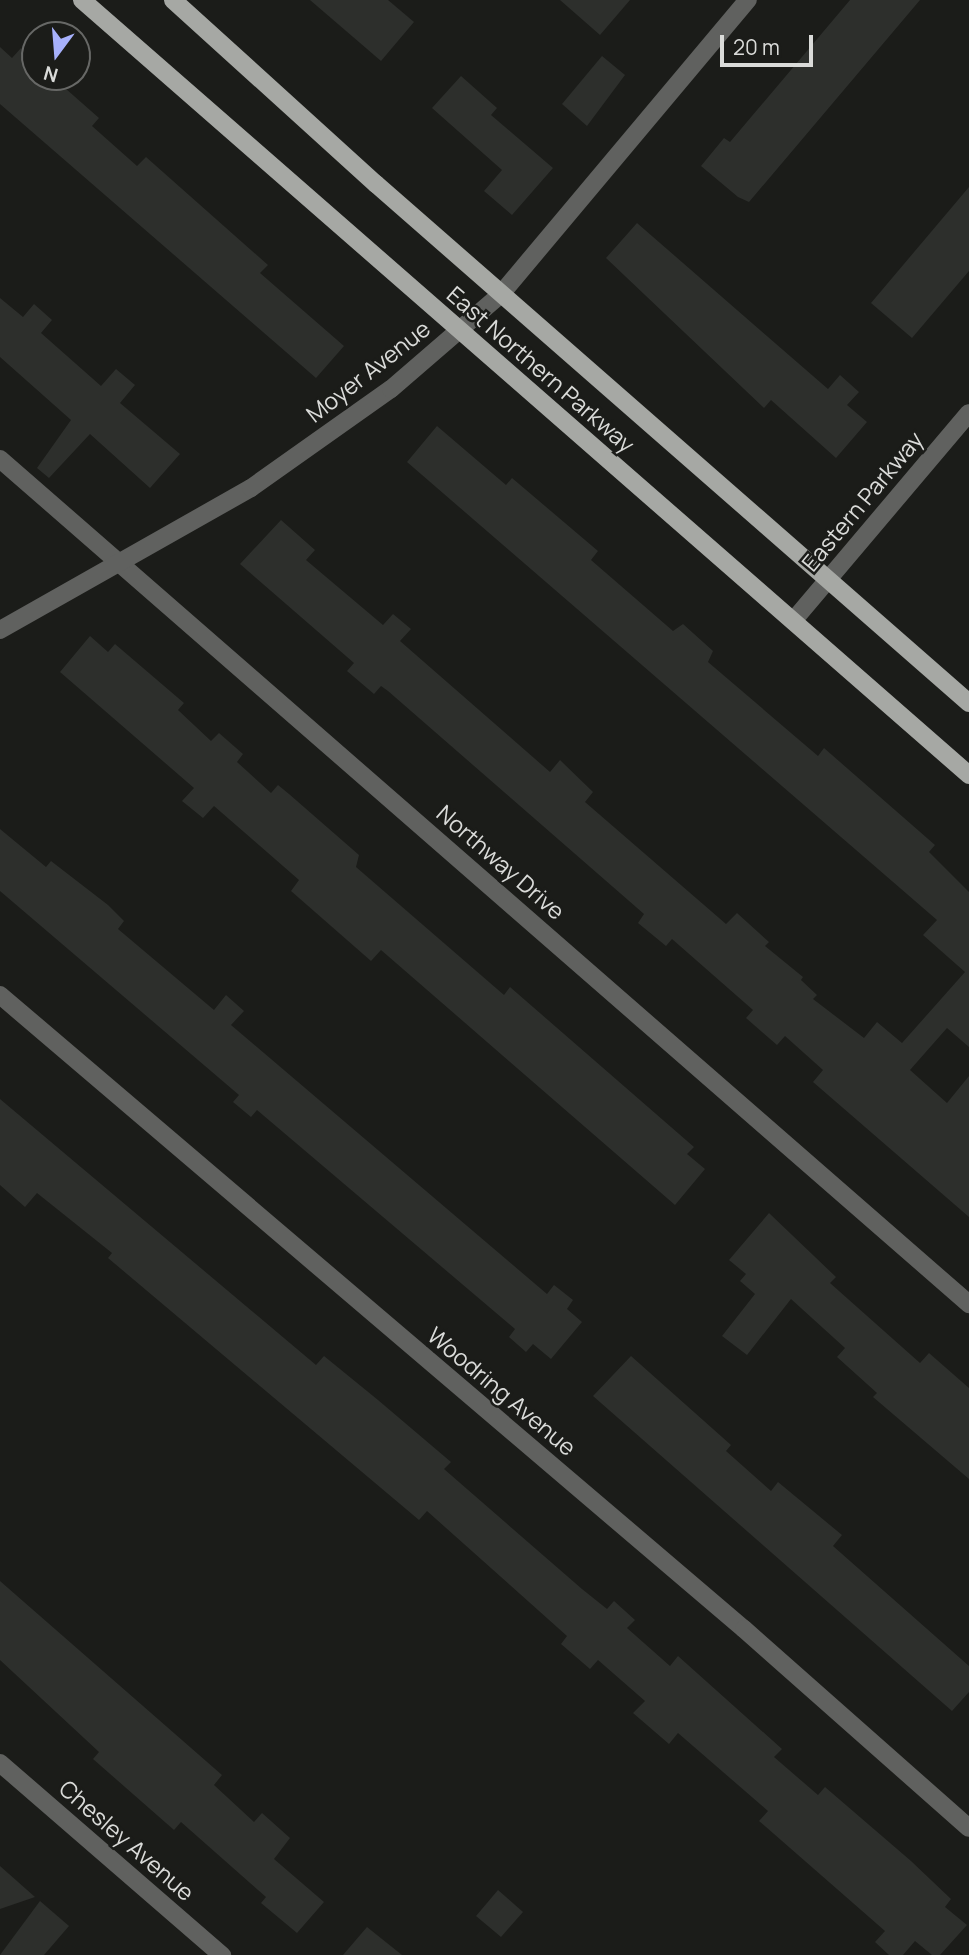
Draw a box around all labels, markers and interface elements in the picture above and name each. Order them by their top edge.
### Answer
north arrow [21,21,91,91]
scale bar [724,21,817,65]
text: 20 m [733,33,780,61]
text: N [41,60,61,89]
street label: East Northern Parkway [442,280,640,458]
street label: Moyer Avenue [301,314,435,428]
street label: Eastern Parkway [796,426,928,576]
street label: Northway Drive [432,799,570,925]
street label: Woodring Avenue [422,1321,582,1461]
street label: Chesley Avenue [54,1774,200,1906]

